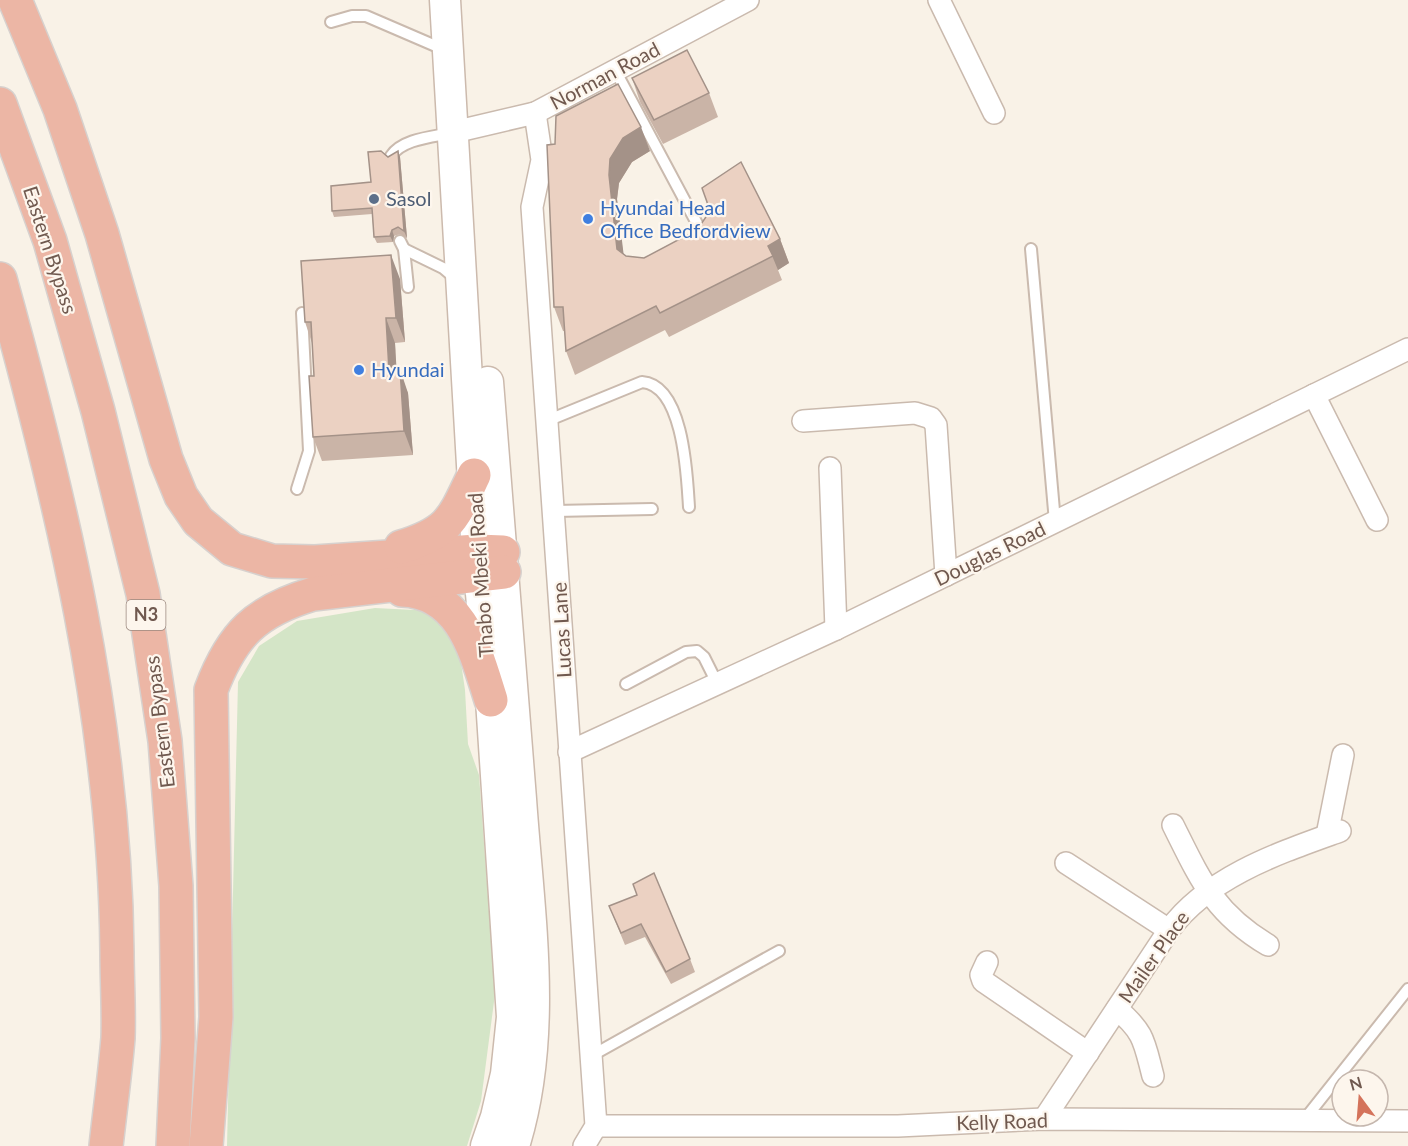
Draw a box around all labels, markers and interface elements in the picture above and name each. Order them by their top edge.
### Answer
street label: Norman Road [546,36,663,114]
street label: Eastern Bypass [19,183,83,317]
place label: Sasol [386,186,431,210]
marker: Sasol [367,192,381,206]
place label: Hyundai Head Office Bedfordview [600,195,771,242]
marker: Hyundai Head Office Bedfordview [581,212,595,226]
place label: Hyundai [371,357,445,381]
marker: Hyundai [352,363,366,377]
street label: Thabo Mbeki Road [462,492,498,658]
street label: Douglas Road [930,516,1049,590]
street label: Lucas Lane [547,581,575,679]
road number: N3 [126,600,166,630]
street label: Eastern Bypass [139,655,179,789]
street label: Mailer Place [1113,906,1194,1007]
north arrow [1330,1068,1390,1128]
text: N [1347,1072,1364,1094]
street label: Kelly Road [956,1107,1048,1135]

